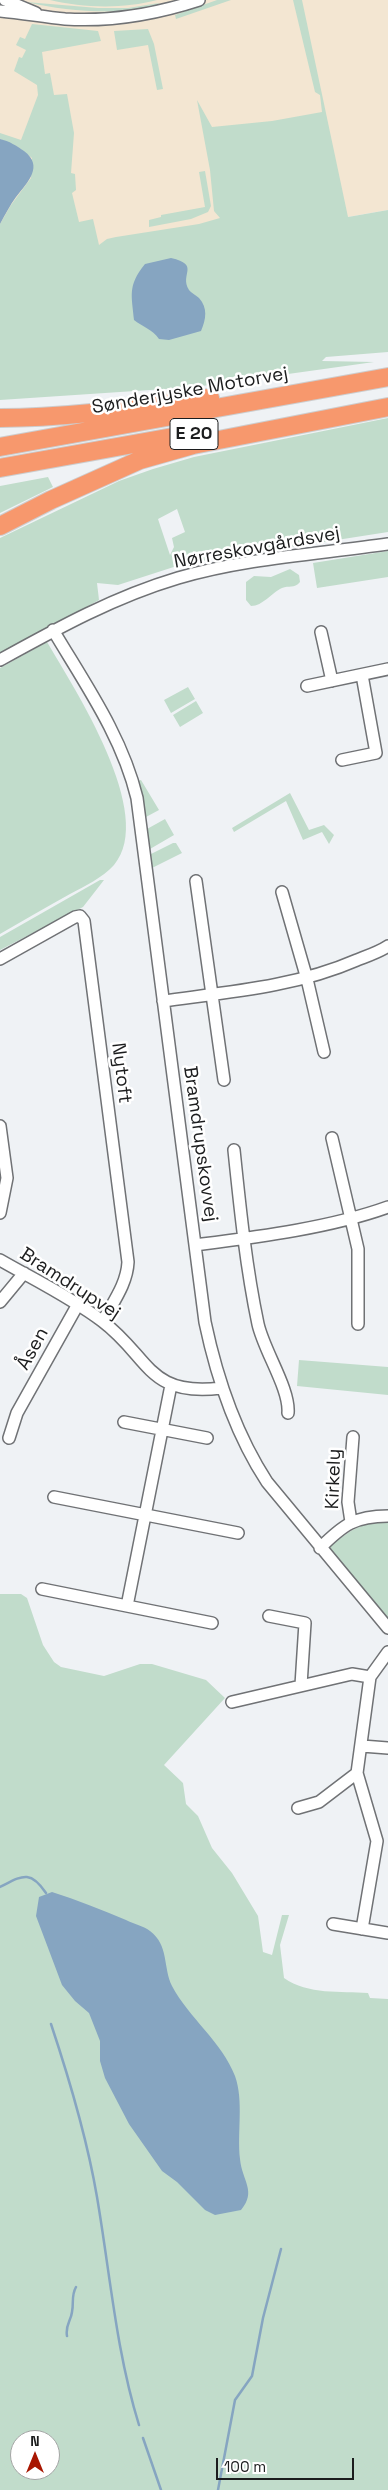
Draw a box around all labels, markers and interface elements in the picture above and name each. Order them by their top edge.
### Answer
street label: Sønderjyske Motorvej [90,363,290,419]
road number: E 20 [170,418,218,449]
street label: Nørreskovgårdsvej [172,522,342,574]
street label: Nytoft [106,1041,136,1105]
street label: Bramdrupskovvej [178,1065,222,1223]
street label: Bramdrupvej [15,1243,125,1325]
street label: Åsen [12,1324,54,1374]
street label: Kirkely [322,1448,346,1510]
north arrow [10,2430,60,2480]
text: N [30,2432,40,2450]
scale bar [218,2448,356,2480]
text: 100 m [224,2457,266,2476]

